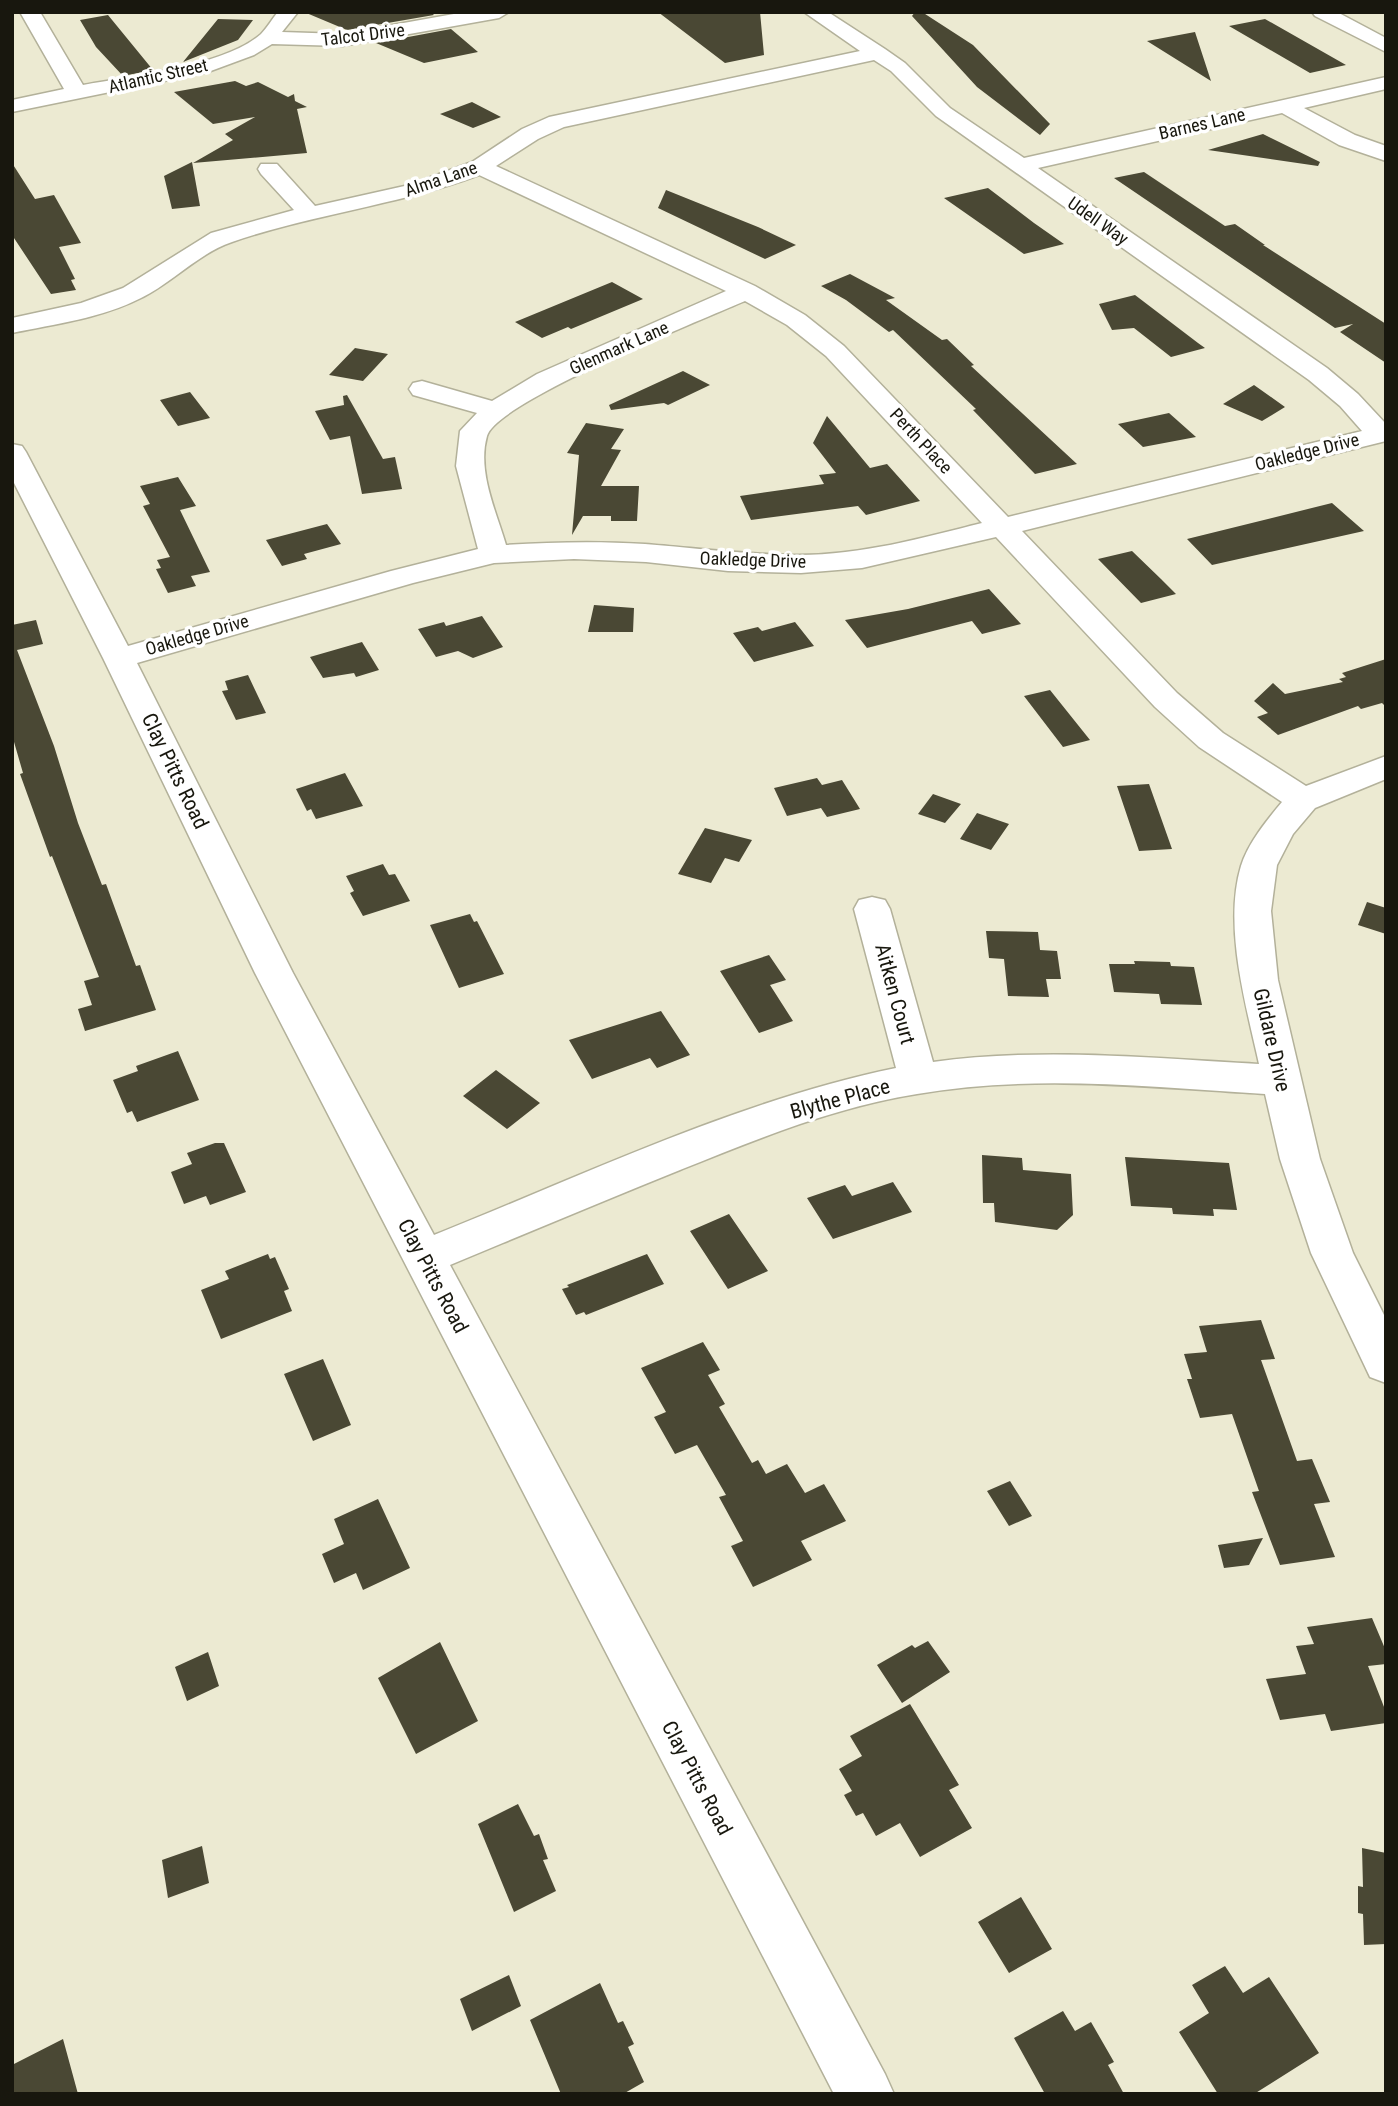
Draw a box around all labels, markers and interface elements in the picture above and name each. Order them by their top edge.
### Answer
street label: Talcot Drive [320,19,406,50]
street label: Atlantic Street [106,54,210,97]
street label: Barnes Lane [1157,103,1247,144]
street label: Alma Lane [402,156,480,201]
street label: Udell Way [1064,192,1133,249]
street label: Glenmark Lane [566,316,672,379]
street label: Perth Place [886,404,957,478]
street label: Oakledge Drive [1253,428,1361,475]
street label: Oakledge Drive [699,547,807,572]
street label: Oakledge Drive [143,610,251,659]
street label: Clay Pitts Road [137,709,213,833]
street label: Aitken Court [870,941,920,1047]
street label: Gildare Drive [1248,986,1296,1094]
street label: Blythe Place [788,1074,893,1124]
street label: Clay Pitts Road [393,1215,473,1337]
street label: Clay Pitts Road [657,1717,737,1839]

